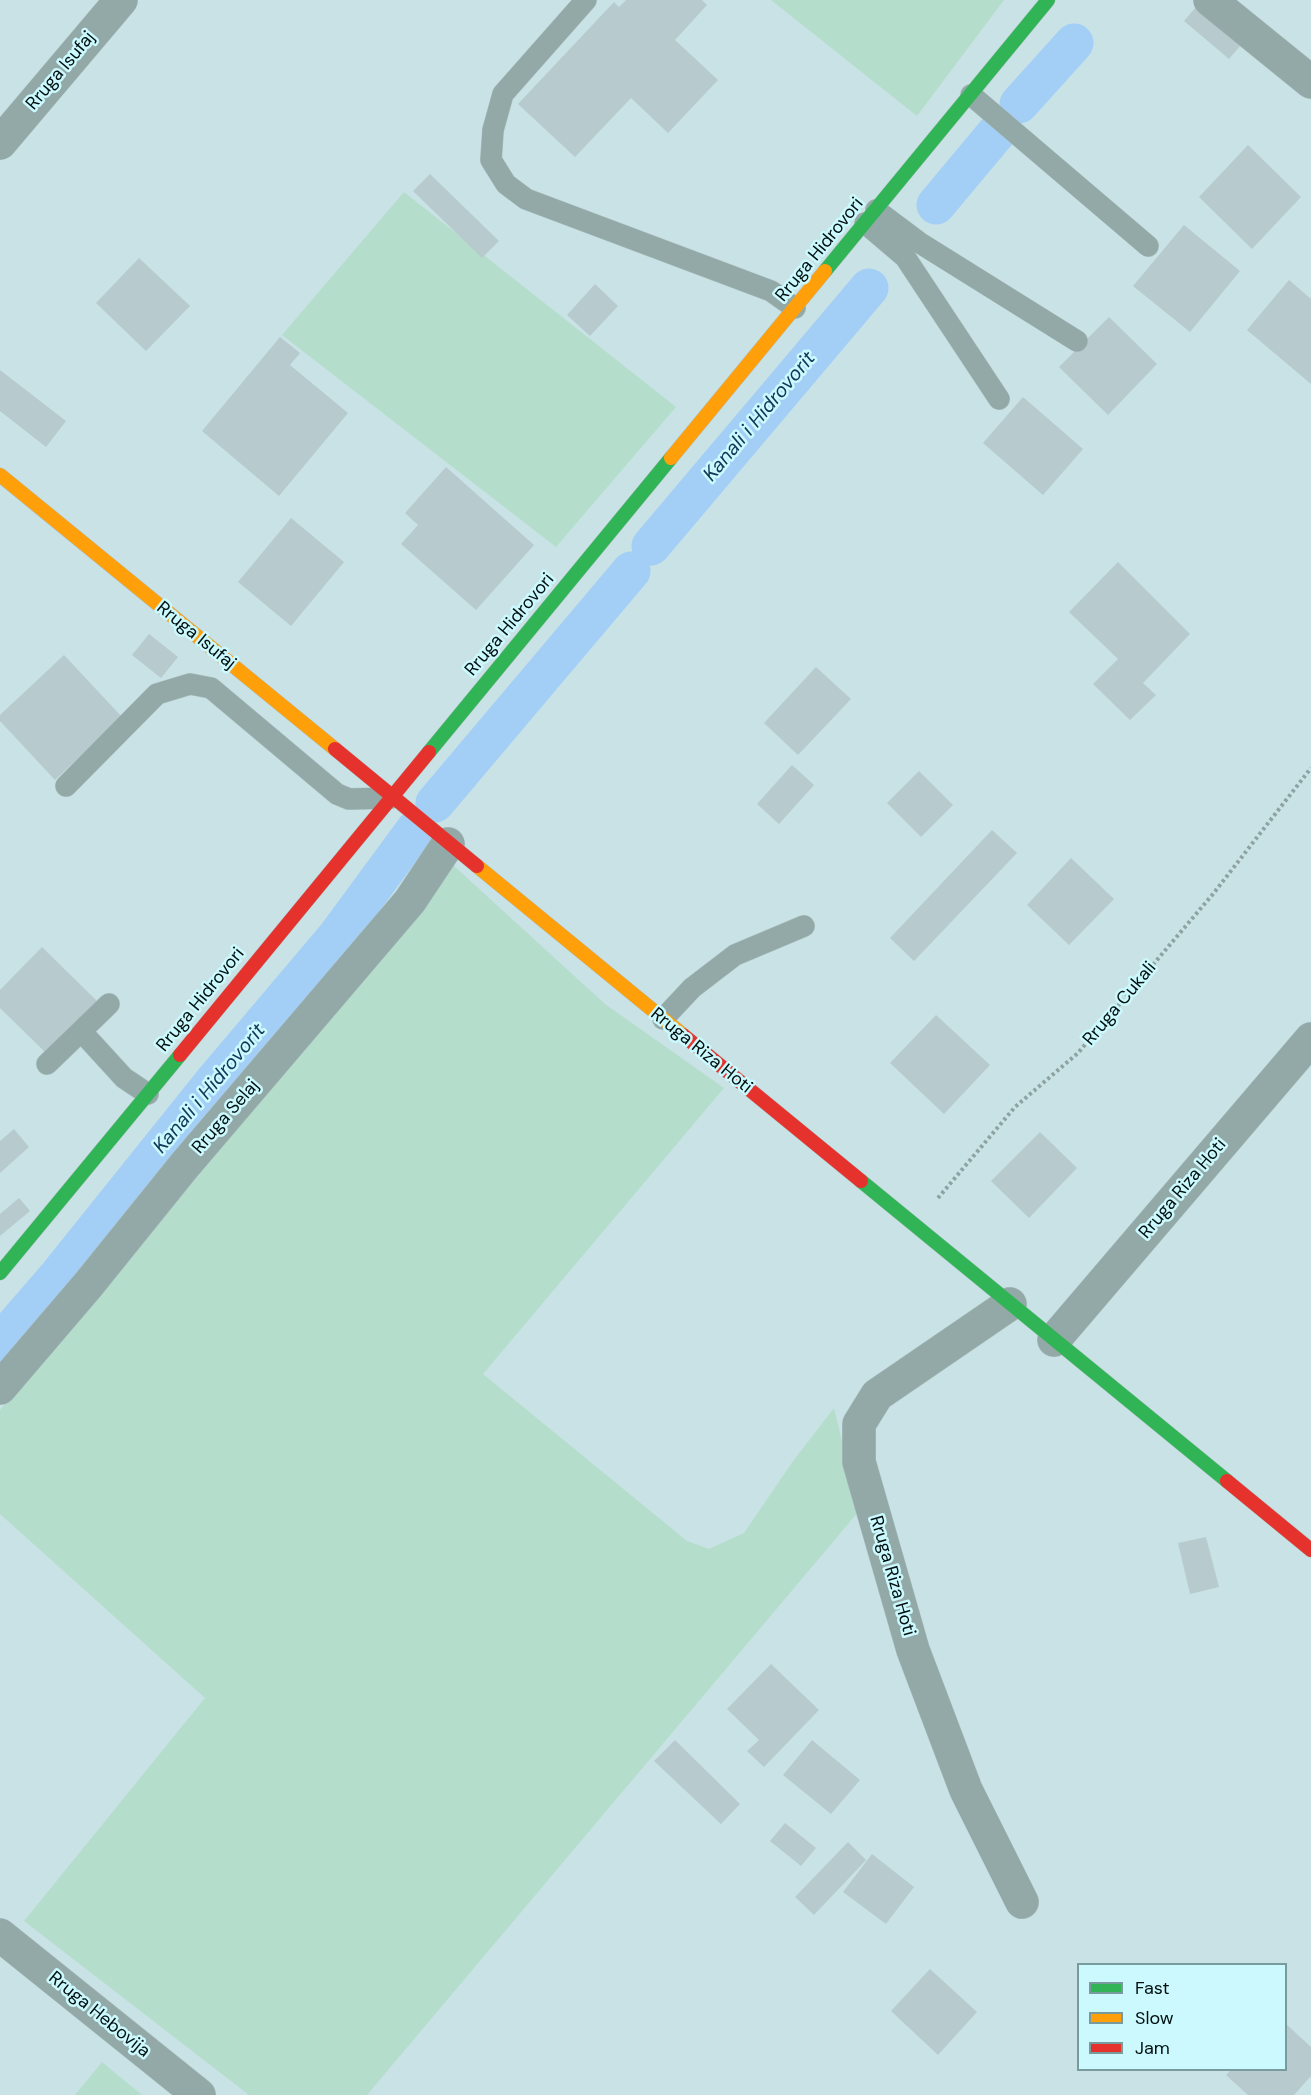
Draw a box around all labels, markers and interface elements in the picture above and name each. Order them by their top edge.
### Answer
street label: Rruga Isufaj [22,27,100,115]
street label: Rruga Hidrovori [772,194,868,306]
water label: Kanali i Hidrovorit [699,347,821,487]
street label: Rruga Hidrovori [461,569,559,681]
street label: Rruga Isufaj [152,597,240,675]
street label: Rruga Hidrovori [153,944,249,1056]
street label: Rruga Cukali [1079,958,1161,1050]
street label: Rruga Riza Hoti [646,1004,756,1098]
water label: Kanali i Hidrovorit [149,1019,271,1159]
street label: Rruga Selaj [188,1076,264,1158]
street label: Rruga Riza Hoti [1135,1135,1231,1243]
street label: Rruga Riza Hoti [865,1513,919,1639]
legend [1077,1963,1287,2071]
street label: Rruga Hebovija [44,1968,154,2062]
text: Fast [1135,1976,1170,2000]
text: Slow [1135,2006,1174,2030]
text: Jam [1135,2036,1170,2060]

